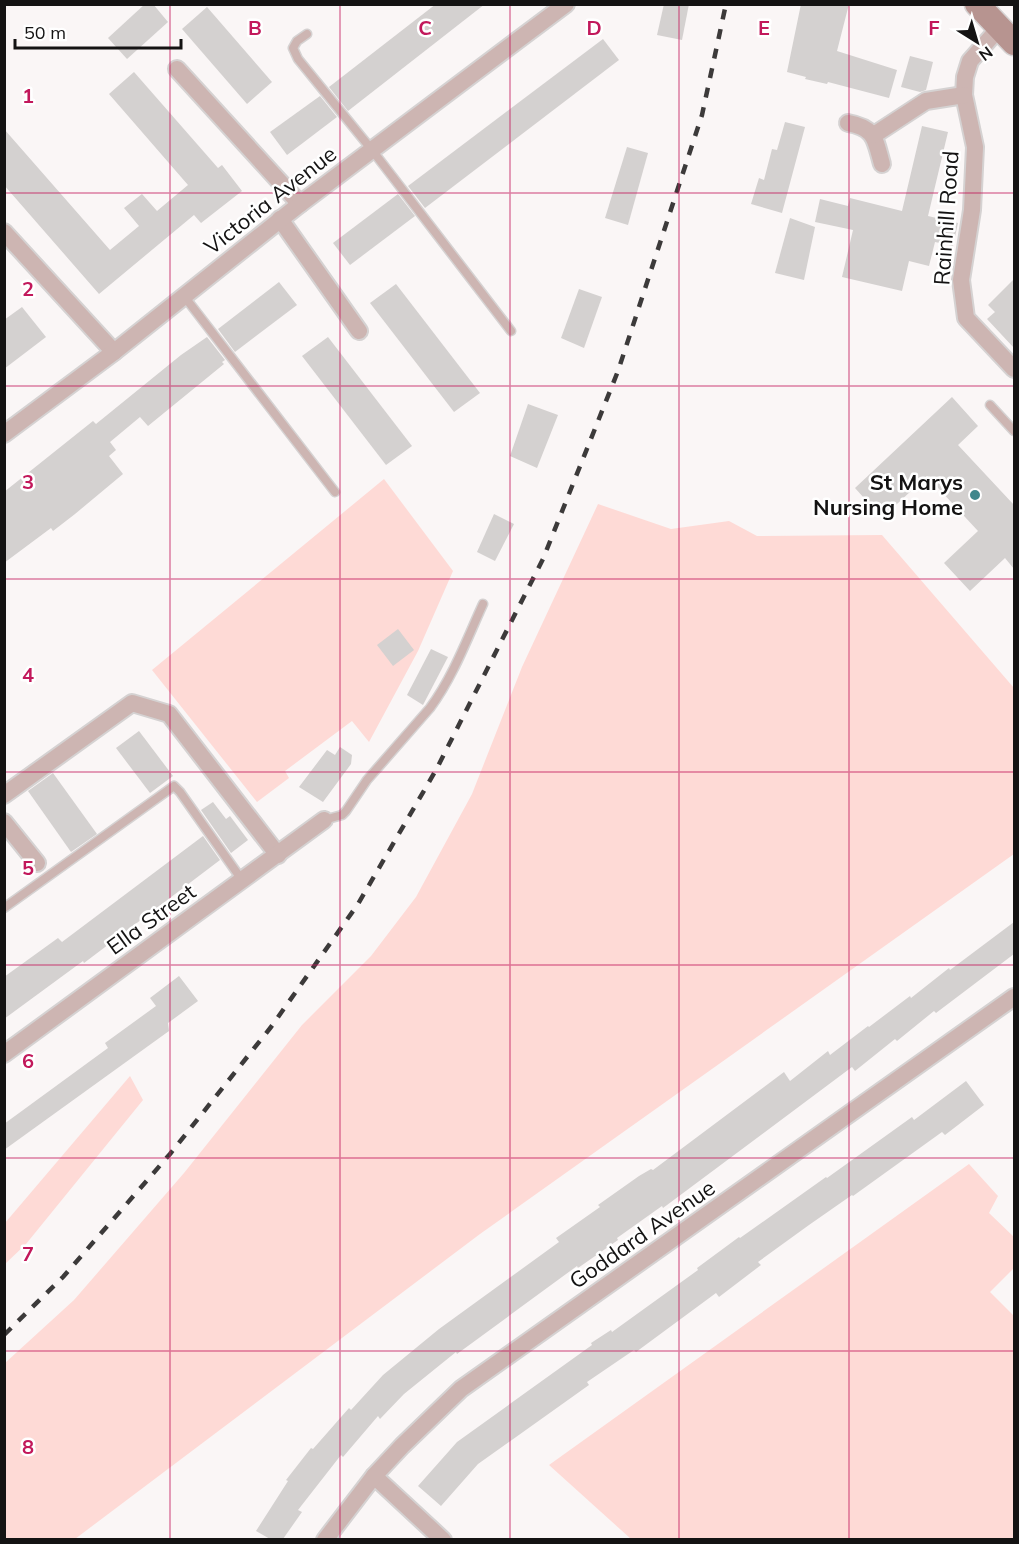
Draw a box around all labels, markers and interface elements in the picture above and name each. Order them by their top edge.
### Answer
scale bar [15,12,182,50]
north arrow [947,12,1007,72]
text: B [248,15,262,40]
text: C [418,15,432,40]
text: D [586,15,602,40]
text: E [758,15,770,40]
text: F [928,15,940,40]
text: 50 m [24,21,66,44]
text: N [975,42,997,66]
text: 1 [22,83,34,108]
street label: Victoria Avenue [198,140,342,260]
street label: Rainhill Road [927,150,965,286]
text: 2 [22,276,34,301]
place label: St Marys Nursing Home [813,468,963,521]
text: 3 [22,469,34,494]
marker: St Marys Nursing Home [968,488,982,502]
text: 4 [22,662,34,687]
text: 5 [22,855,34,880]
street label: Ella Street [101,877,201,961]
text: 6 [22,1048,34,1073]
street label: Goddard Avenue [564,1173,720,1295]
text: 7 [22,1241,34,1266]
text: 8 [22,1434,34,1459]

